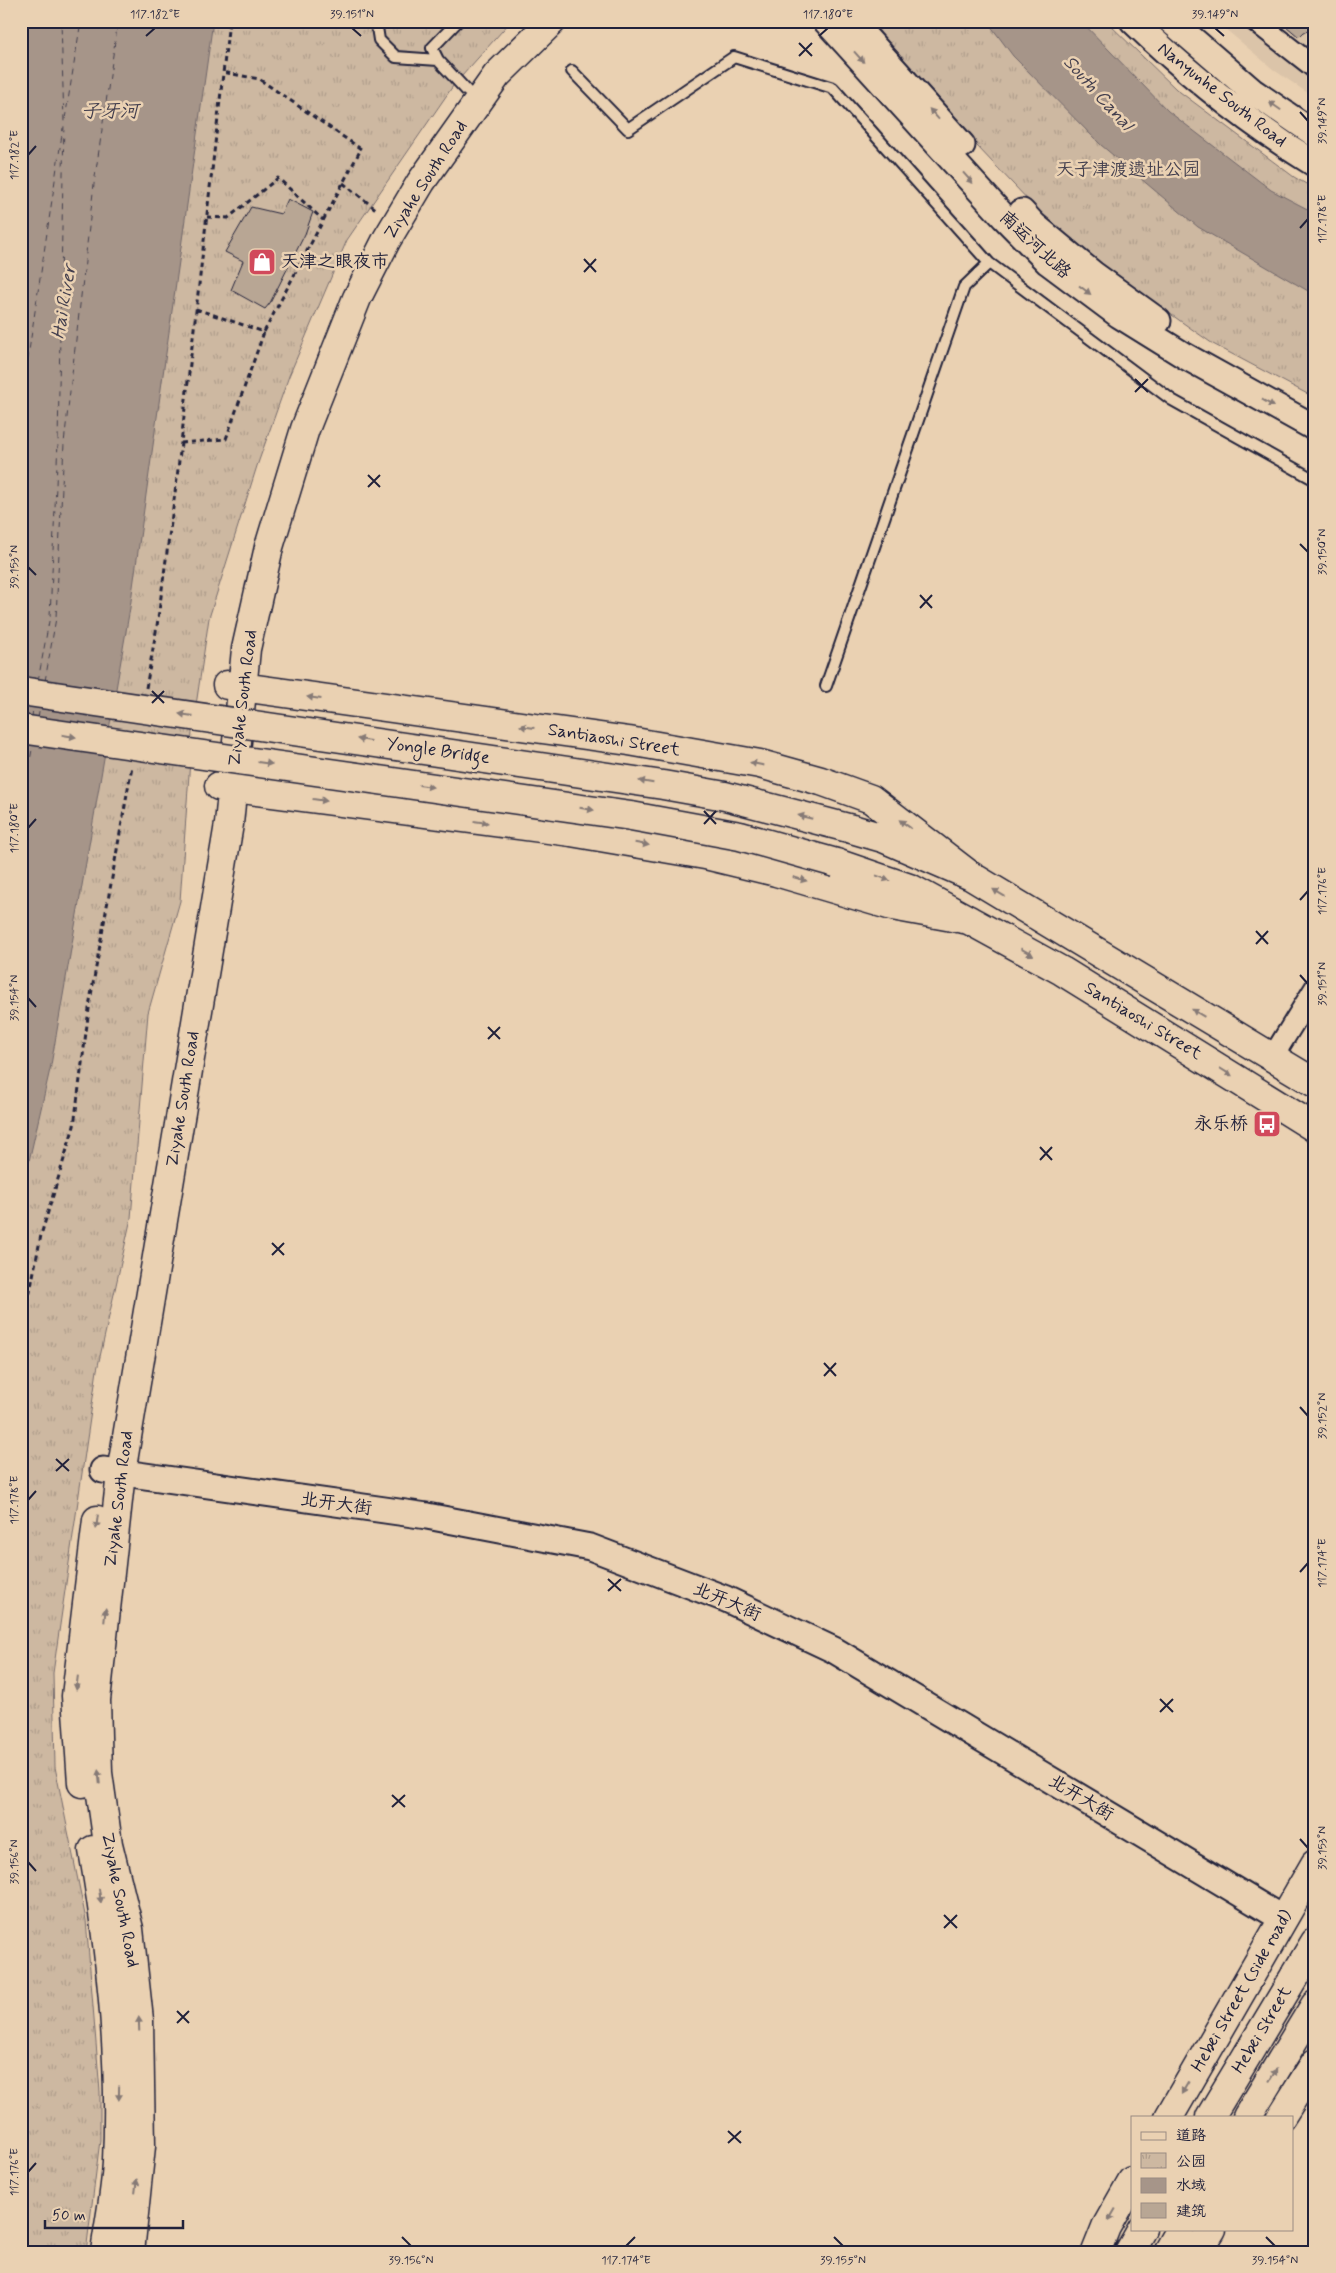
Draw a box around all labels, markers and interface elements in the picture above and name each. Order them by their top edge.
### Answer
text: 117.182°E [130,7,180,23]
text: 39.151°N [330,7,374,23]
text: 117.180°E [803,7,853,23]
text: 39.149°N [1192,7,1238,23]
street label: Nanyunhe South Road [1152,37,1292,153]
water label: South Canal [1058,50,1141,138]
one-way arrow [853,51,865,63]
text: 39.149°N [1315,98,1331,144]
water label: 子牙河 [81,99,141,124]
one-way arrow [1268,101,1282,111]
one-way arrow [928,109,940,121]
street label: Ziyahe South Road [379,116,473,244]
text: 117.182°E [7,130,23,180]
park label: 天子津渡遗址公园 [1056,158,1200,182]
one-way arrow [963,171,974,184]
text: 117.178°E [1315,195,1331,243]
street label: 南运河北路 [994,206,1076,284]
shop icon: 天津之眼夜市 [247,247,277,277]
place label: 天津之眼夜市 [281,250,389,274]
water label: Hai River [46,260,83,341]
one-way arrow [1078,285,1092,295]
one-way arrow [1261,399,1274,408]
text: 39.150°N [1315,529,1331,575]
text: 39.153°N [7,545,23,589]
street label: Ziyahe South Road [223,629,263,767]
one-way arrow [306,694,322,702]
one-way arrow [178,710,194,718]
street label: Santiaoshi Street [546,718,682,762]
one-way arrow [519,723,535,731]
one-way arrow [62,732,78,740]
street label: Yongle Bridge [384,732,491,772]
one-way arrow [356,736,372,744]
one-way arrow [257,759,273,767]
one-way arrow [748,759,764,767]
one-way arrow [638,778,654,786]
one-way arrow [418,782,434,790]
one-way arrow [312,796,328,804]
text: 117.180°E [7,803,23,853]
one-way arrow [579,805,595,813]
one-way arrow [797,812,812,820]
one-way arrow [473,818,489,826]
one-way arrow [898,819,912,829]
one-way arrow [634,841,650,849]
text: 117.176°E [1315,867,1331,915]
one-way arrow [875,875,890,882]
one-way arrow [793,876,808,884]
one-way arrow [992,889,1005,898]
one-way arrow [1020,948,1034,956]
text: 39.151°N [1315,962,1331,1006]
text: 39.154°N [7,975,23,1021]
street label: Santiaoshi Street [1080,976,1207,1066]
one-way arrow [1191,1009,1204,1018]
street label: Ziyahe South Road [160,1029,206,1169]
one-way arrow [1220,1067,1233,1077]
bus stop icon: 永乐桥 [1252,1109,1282,1139]
place label: 永乐桥 [1194,1112,1248,1136]
text: 39.152°N [1315,1393,1331,1439]
street label: Ziyahe South Road [99,1430,139,1568]
text: 117.178°E [7,1476,23,1524]
street label: 北开大街 [299,1487,373,1521]
one-way arrow [92,1514,100,1530]
text: 117.174°E [1315,1538,1331,1588]
street label: 北开大街 [689,1577,765,1627]
one-way arrow [101,1607,109,1623]
one-way arrow [73,1676,81,1692]
one-way arrow [95,1769,103,1785]
street label: 北开大街 [1044,1769,1118,1827]
text: 39.153°N [1315,1826,1331,1870]
street label: Ziyahe South Road [95,1830,145,1970]
text: 39.156°N [7,1840,23,1884]
one-way arrow [96,1889,104,1905]
street label: Hebei Street (side road) [1187,1906,1297,2076]
street label: Hebei Street [1227,1982,1297,2078]
one-way arrow [135,2015,143,2031]
one-way arrow [1268,2068,1277,2082]
one-way arrow [1181,2082,1190,2095]
one-way arrow [115,2085,123,2101]
legend [1131,2116,1294,2230]
text: 道路 [1176,2126,1206,2146]
text: 117.176°E [7,2148,23,2196]
text: 公园 [1176,2152,1206,2172]
text: 水域 [1176,2176,1206,2196]
one-way arrow [132,2178,140,2194]
scale bar [45,2198,182,2230]
text: 建筑 [1176,2202,1206,2222]
text: 50 m [52,2206,86,2226]
one-way arrow [1108,2209,1117,2222]
text: 39.156°N [389,2253,433,2269]
text: 117.174°E [601,2253,651,2269]
text: 39.155°N [820,2253,866,2269]
text: 39.154°N [1252,2253,1298,2269]

